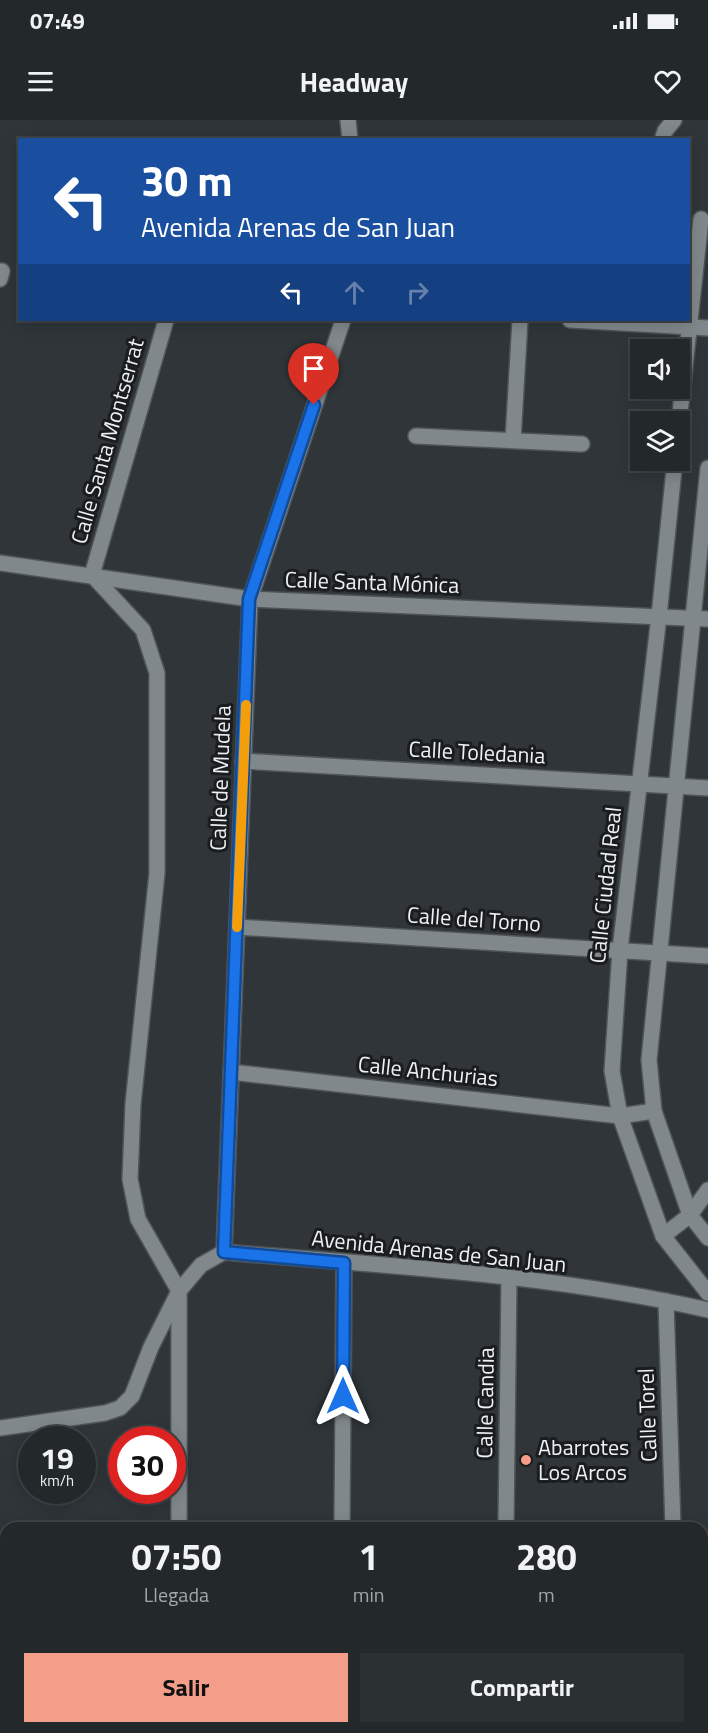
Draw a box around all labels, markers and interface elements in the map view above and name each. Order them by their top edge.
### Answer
text: 07:49 [30,4,85,38]
text: Headway [300,61,408,102]
icon: menu [24,65,57,98]
icon: heart [651,65,684,98]
text: 30 m [141,148,233,212]
icon: left [42,162,120,240]
text: Avenida Arenas de San Juan [141,206,455,247]
icon: left [275,276,308,309]
icon: ahead [338,276,371,309]
icon: right [401,276,434,309]
street label: Calle Santa Montserrat [61,334,153,548]
map controls [630,339,690,471]
button: sound [630,339,690,399]
pin [288,343,339,405]
icon: arrive [297,352,330,385]
button: layers [630,411,690,471]
street label: Calle Santa Mónica [284,562,460,602]
street label: Calle de Mudela [200,705,240,851]
street label: Calle Toledania [408,731,546,773]
street label: Calle Ciudad Real [580,805,630,965]
street label: Calle del Torno [406,897,542,941]
street label: Calle Anchurias [356,1047,500,1095]
street label: Avenida Arenas de San Juan [310,1221,568,1281]
street label: Calle Candia [467,1347,503,1459]
position arrow [311,1364,375,1428]
street label: Calle Torel [628,1367,666,1463]
speed limit sign: 30 [108,1426,186,1504]
place label: Abarrotes Los Arcos [538,1430,629,1489]
text: 19 [40,1435,74,1481]
marker: Abarrotes Los Arcos [519,1453,533,1467]
text: km/h [40,1469,74,1492]
text: 07:50 [131,1529,221,1584]
text: 1 [359,1529,379,1584]
text: 280 [516,1529,577,1584]
text: Llegada [144,1579,209,1610]
text: min [353,1579,385,1610]
text: m [538,1579,555,1610]
button: Salir [24,1653,348,1722]
button: Compartir [360,1653,684,1722]

